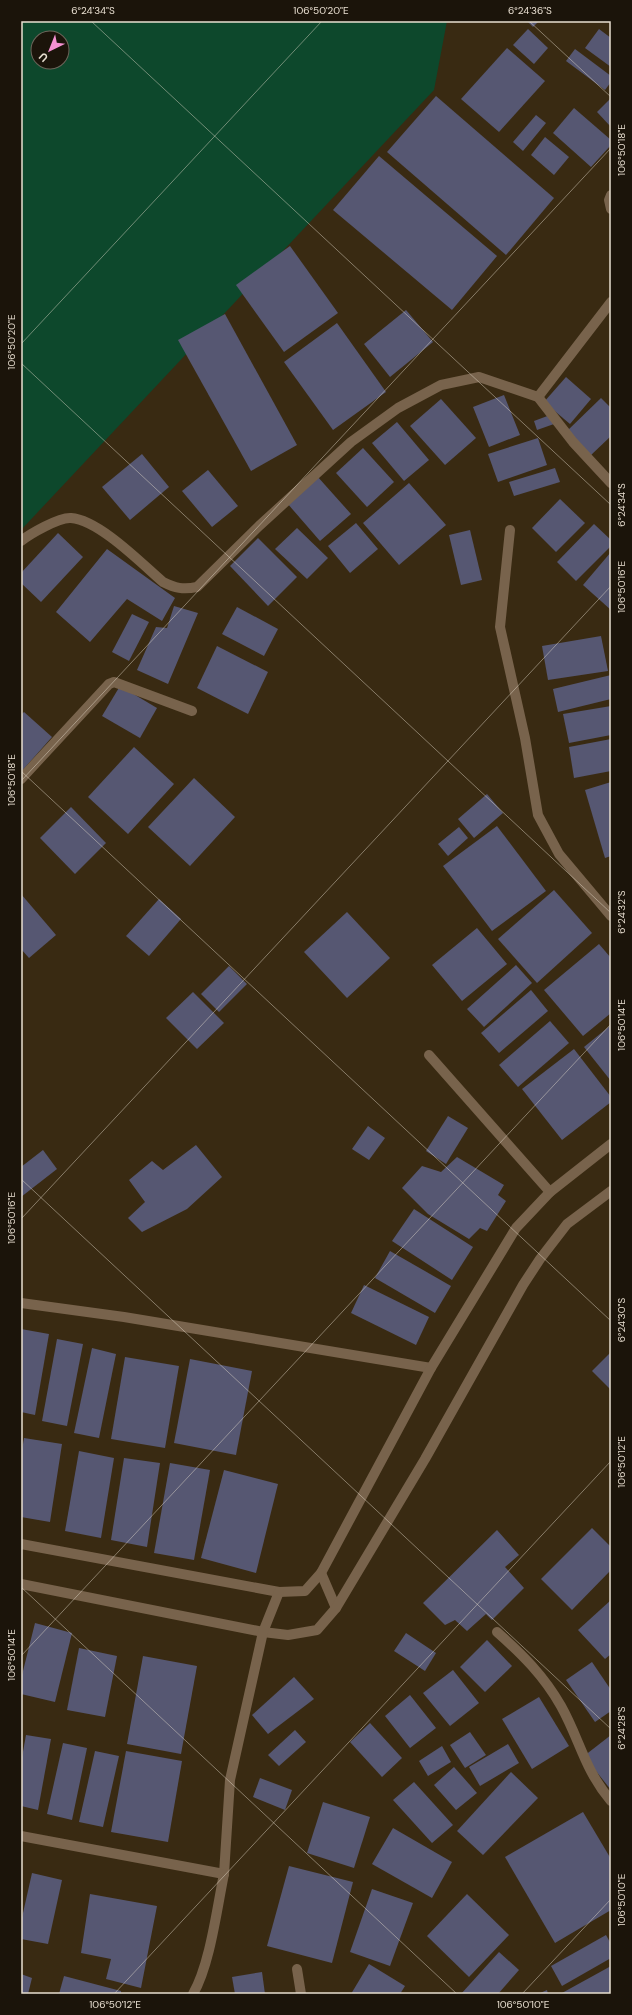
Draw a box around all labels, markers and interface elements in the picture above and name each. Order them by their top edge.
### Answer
text: 6°24'34"S [71,4,115,17]
text: 106°50'20"E [293,4,349,17]
text: 6°24'36"S [508,4,552,17]
north arrow [30,30,70,70]
text: U [36,50,51,65]
text: 106°50'18"E [615,124,628,176]
text: 106°50'20"E [5,314,18,370]
text: 6°24'34"S [615,483,628,527]
text: 106°50'16"E [615,561,628,613]
text: 106°50'18"E [5,754,18,806]
text: 6°24'32"S [615,890,628,934]
text: 106°50'14"E [615,999,628,1051]
text: 106°50'16"E [5,1192,18,1244]
text: 6°24'30"S [615,1298,628,1342]
text: 106°50'12"E [615,1436,628,1488]
text: 106°50'14"E [5,1629,18,1681]
text: 6°24'28"S [615,1706,628,1750]
text: 106°50'10"E [615,1873,628,1926]
text: 106°50'12"E [89,1998,141,2011]
text: 106°50'10"E [497,1998,550,2011]

